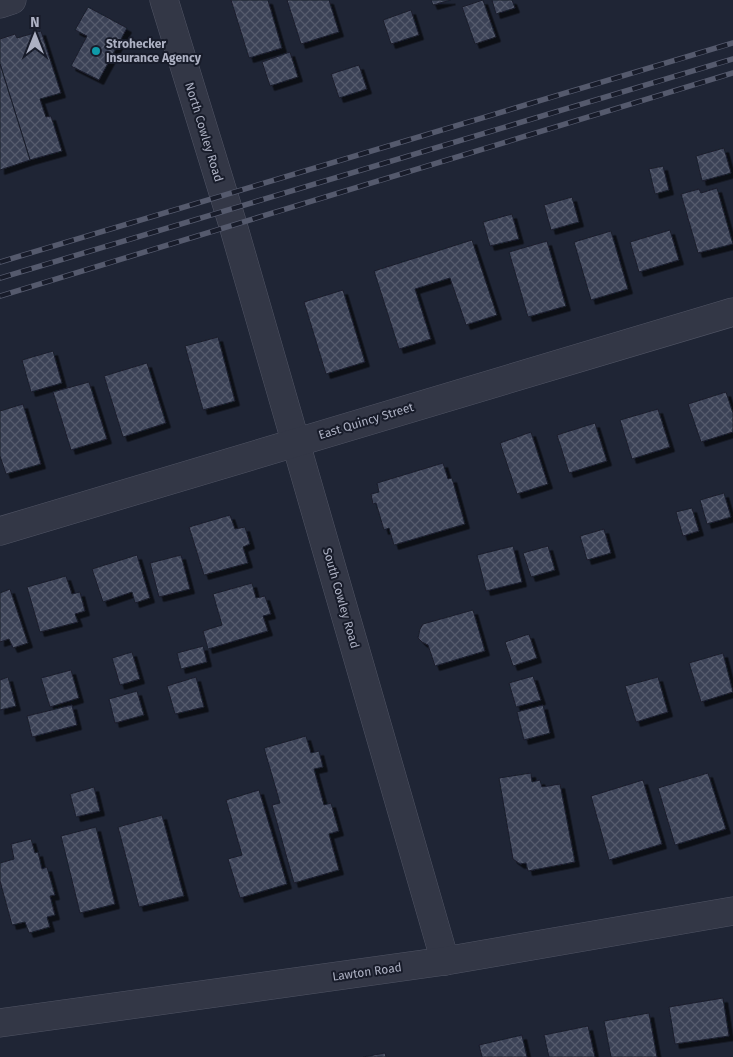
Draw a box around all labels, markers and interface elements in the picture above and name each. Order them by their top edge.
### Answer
north arrow [10,10,60,60]
text: N [30,14,40,31]
place label: Strohecker Insurance Agency [106,37,202,65]
marker: Strohecker Insurance Agency [90,45,102,57]
street label: North Cowley Road [182,81,226,183]
street label: East Quincy Street [317,400,416,442]
street label: South Cowley Road [320,546,362,650]
street label: Lawton Road [331,960,403,984]

